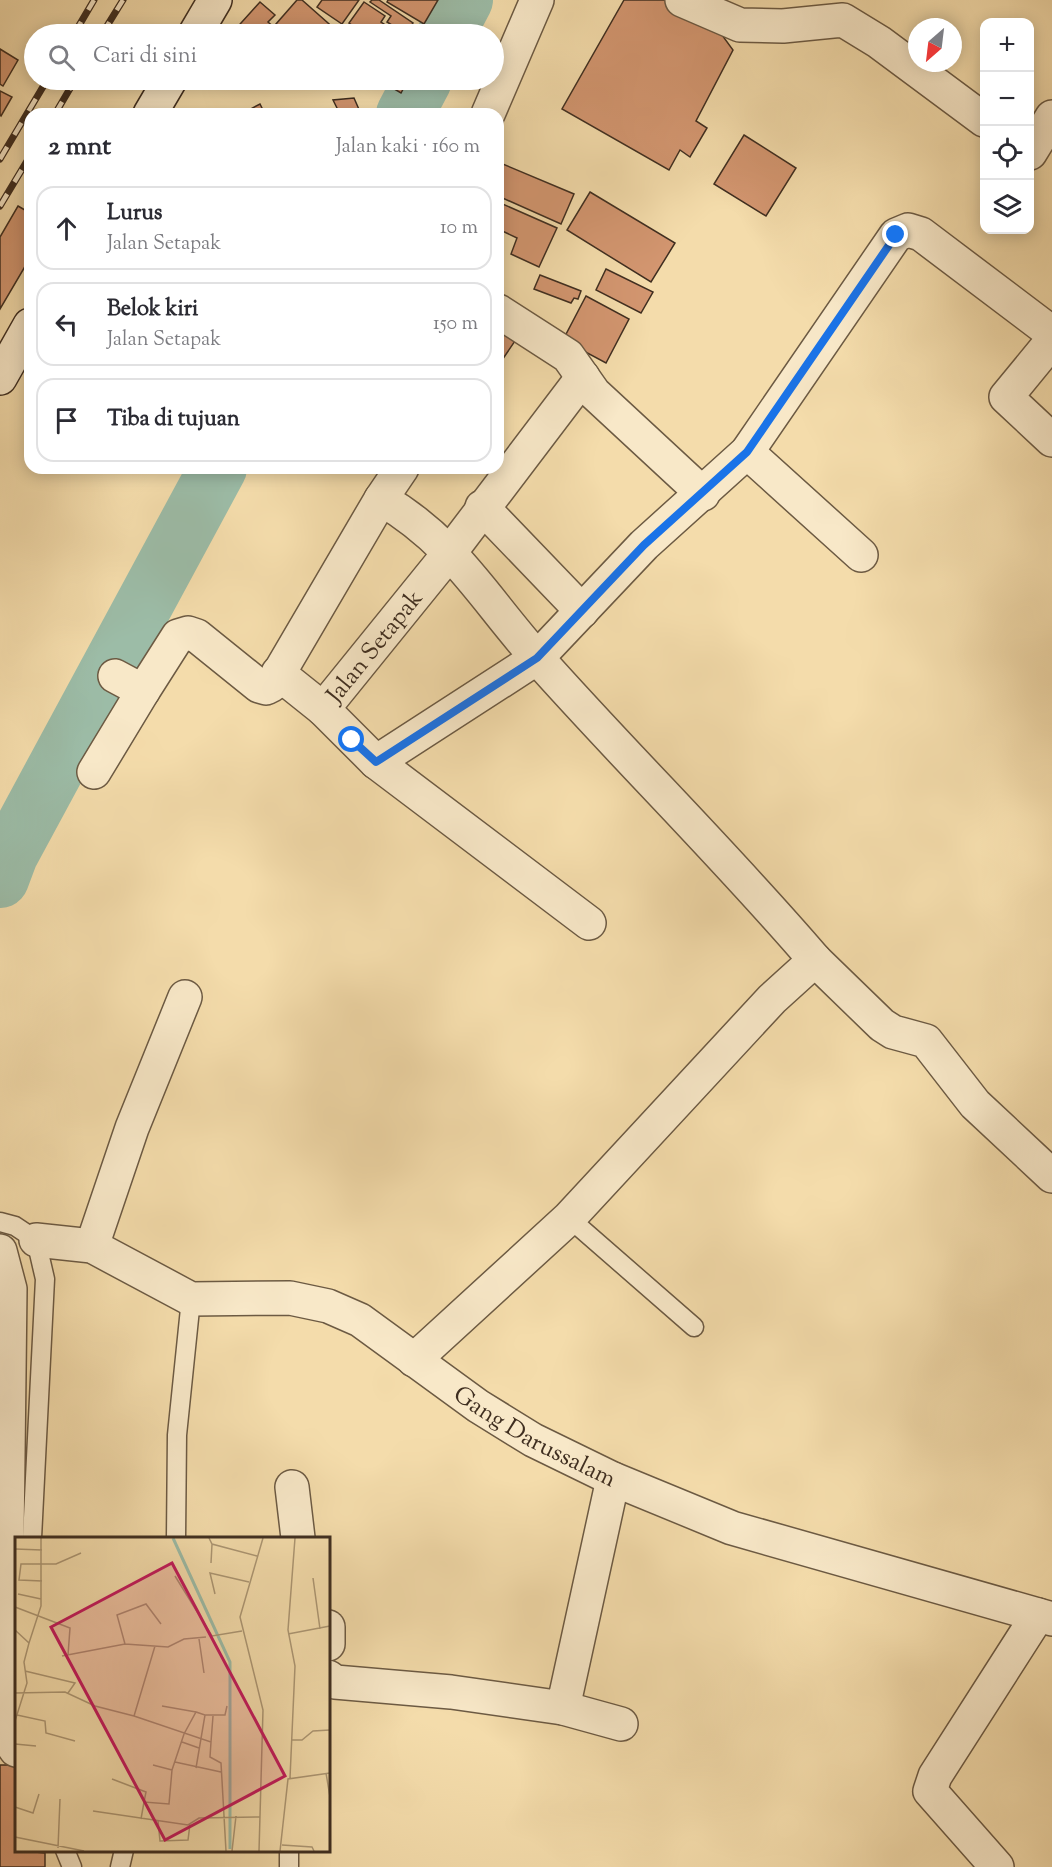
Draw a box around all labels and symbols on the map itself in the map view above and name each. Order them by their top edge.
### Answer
north arrow [908,18,962,72]
route end [882,221,908,247]
street label: Jalan Setapak [318,583,432,713]
route start [338,726,364,752]
street label: Gang Darussalam [446,1378,621,1497]
inset map [15,1537,330,1852]

